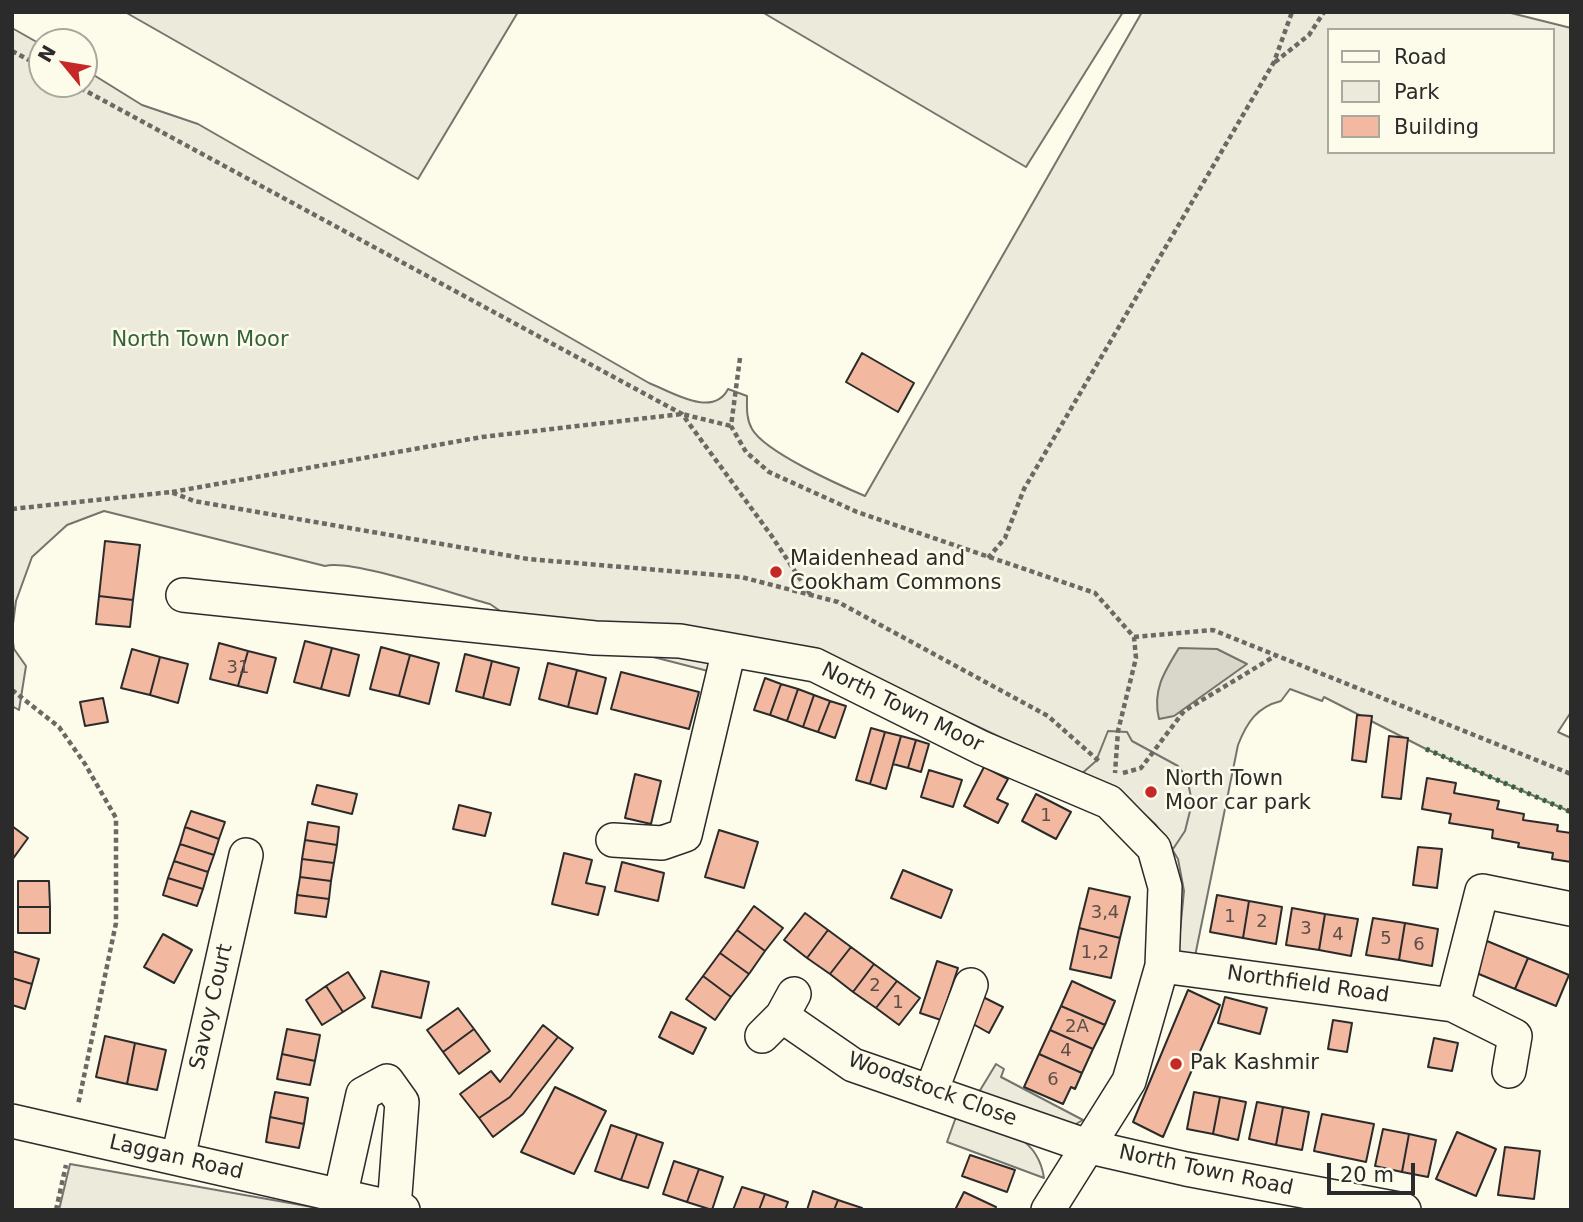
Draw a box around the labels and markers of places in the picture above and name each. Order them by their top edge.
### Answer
place label: Maidenhead and Cookham Commons [790,547,1001,597]
marker: Maidenhead and Cookham Commons [768,564,784,580]
place label: North Town Moor car park [1165,767,1311,817]
marker: North Town Moor car park [1143,784,1159,800]
place label: Pak Kashmir [1190,1051,1319,1077]
marker: Pak Kashmir [1168,1056,1184,1072]

